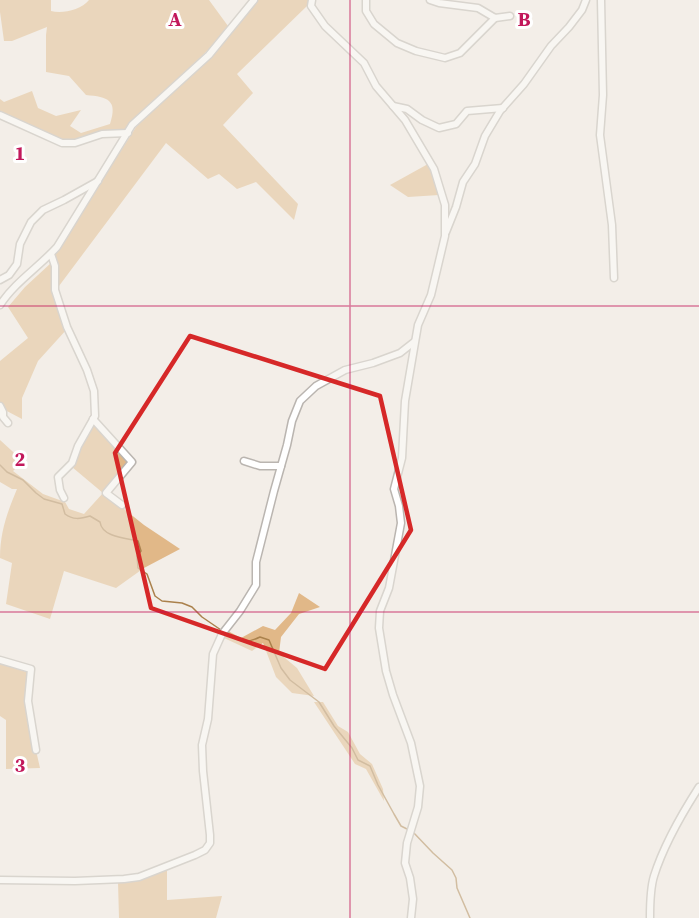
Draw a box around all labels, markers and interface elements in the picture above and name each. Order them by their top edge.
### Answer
text: A [168,5,182,33]
text: B [517,5,531,33]
text: 1 [15,139,25,167]
text: 2 [15,445,26,473]
text: 3 [15,751,26,779]

